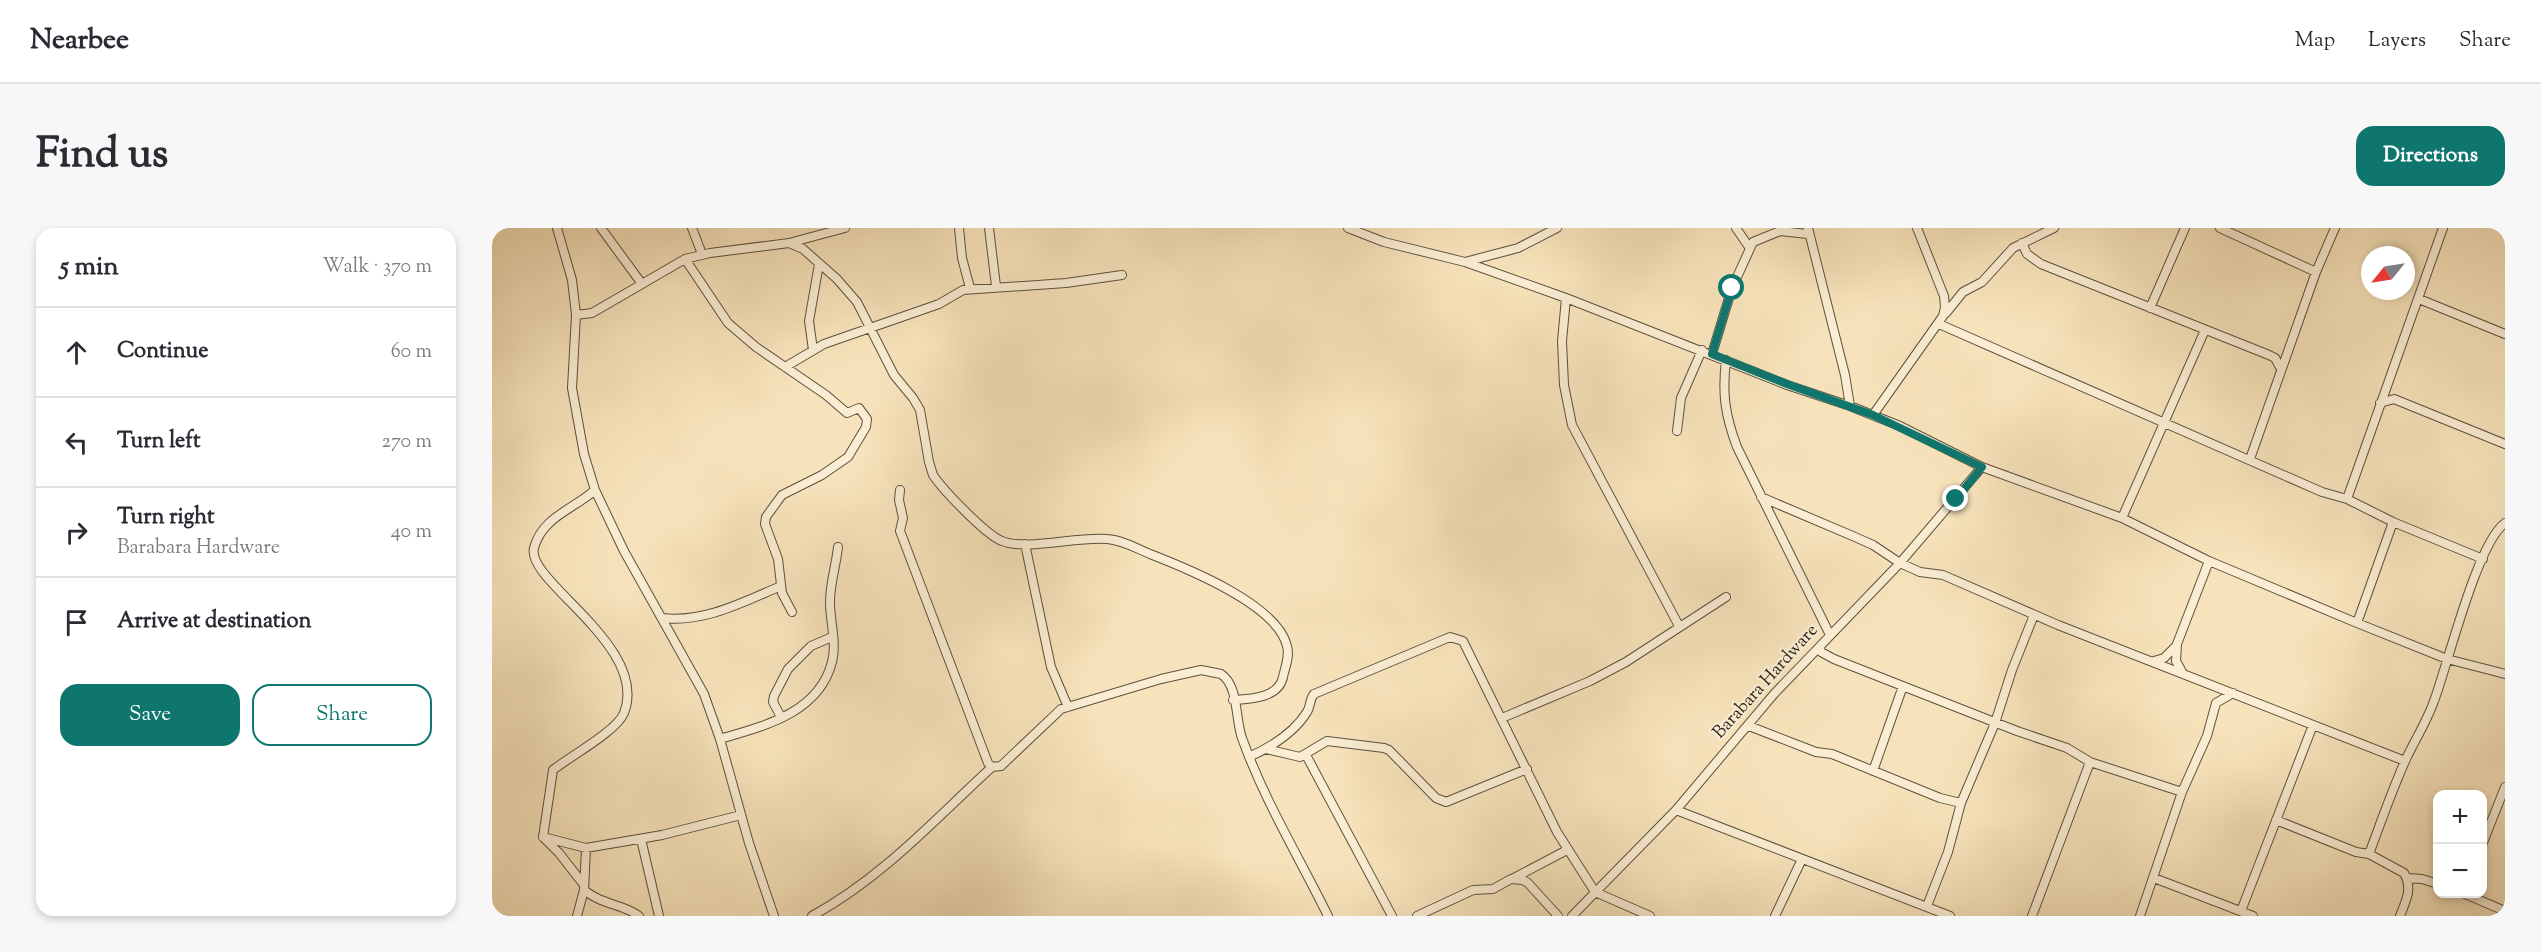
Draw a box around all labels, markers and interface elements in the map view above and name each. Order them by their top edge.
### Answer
text: Nearbee [30,21,129,61]
text: Map [2295,26,2335,56]
text: Layers [2368,26,2426,56]
text: Share [2459,26,2511,56]
text: Find us [36,126,168,186]
button: Directions [2356,126,2505,186]
north arrow [2361,246,2415,300]
text: 5 min [60,249,119,286]
text: Walk · 370 m [322,253,432,282]
route start [1718,274,1744,300]
icon: ahead [60,336,93,369]
text: Continue [117,336,208,368]
text: 60 m [391,338,432,367]
icon: left [60,426,93,459]
text: Turn left [117,426,200,458]
text: 270 m [382,428,432,457]
route end [1942,485,1968,511]
text: Turn right [117,502,214,534]
icon: right [60,516,93,549]
text: 40 m [391,518,432,547]
text: Barabara Hardware [117,534,280,563]
icon: arrive [60,606,93,639]
text: Arrive at destination [117,606,312,638]
street label: Barabara Hardware [1707,619,1825,745]
button: Save [60,684,240,746]
button: Share [252,684,432,746]
map controls [2433,790,2487,898]
button: + [2433,790,2487,844]
button: − [2433,844,2487,898]

